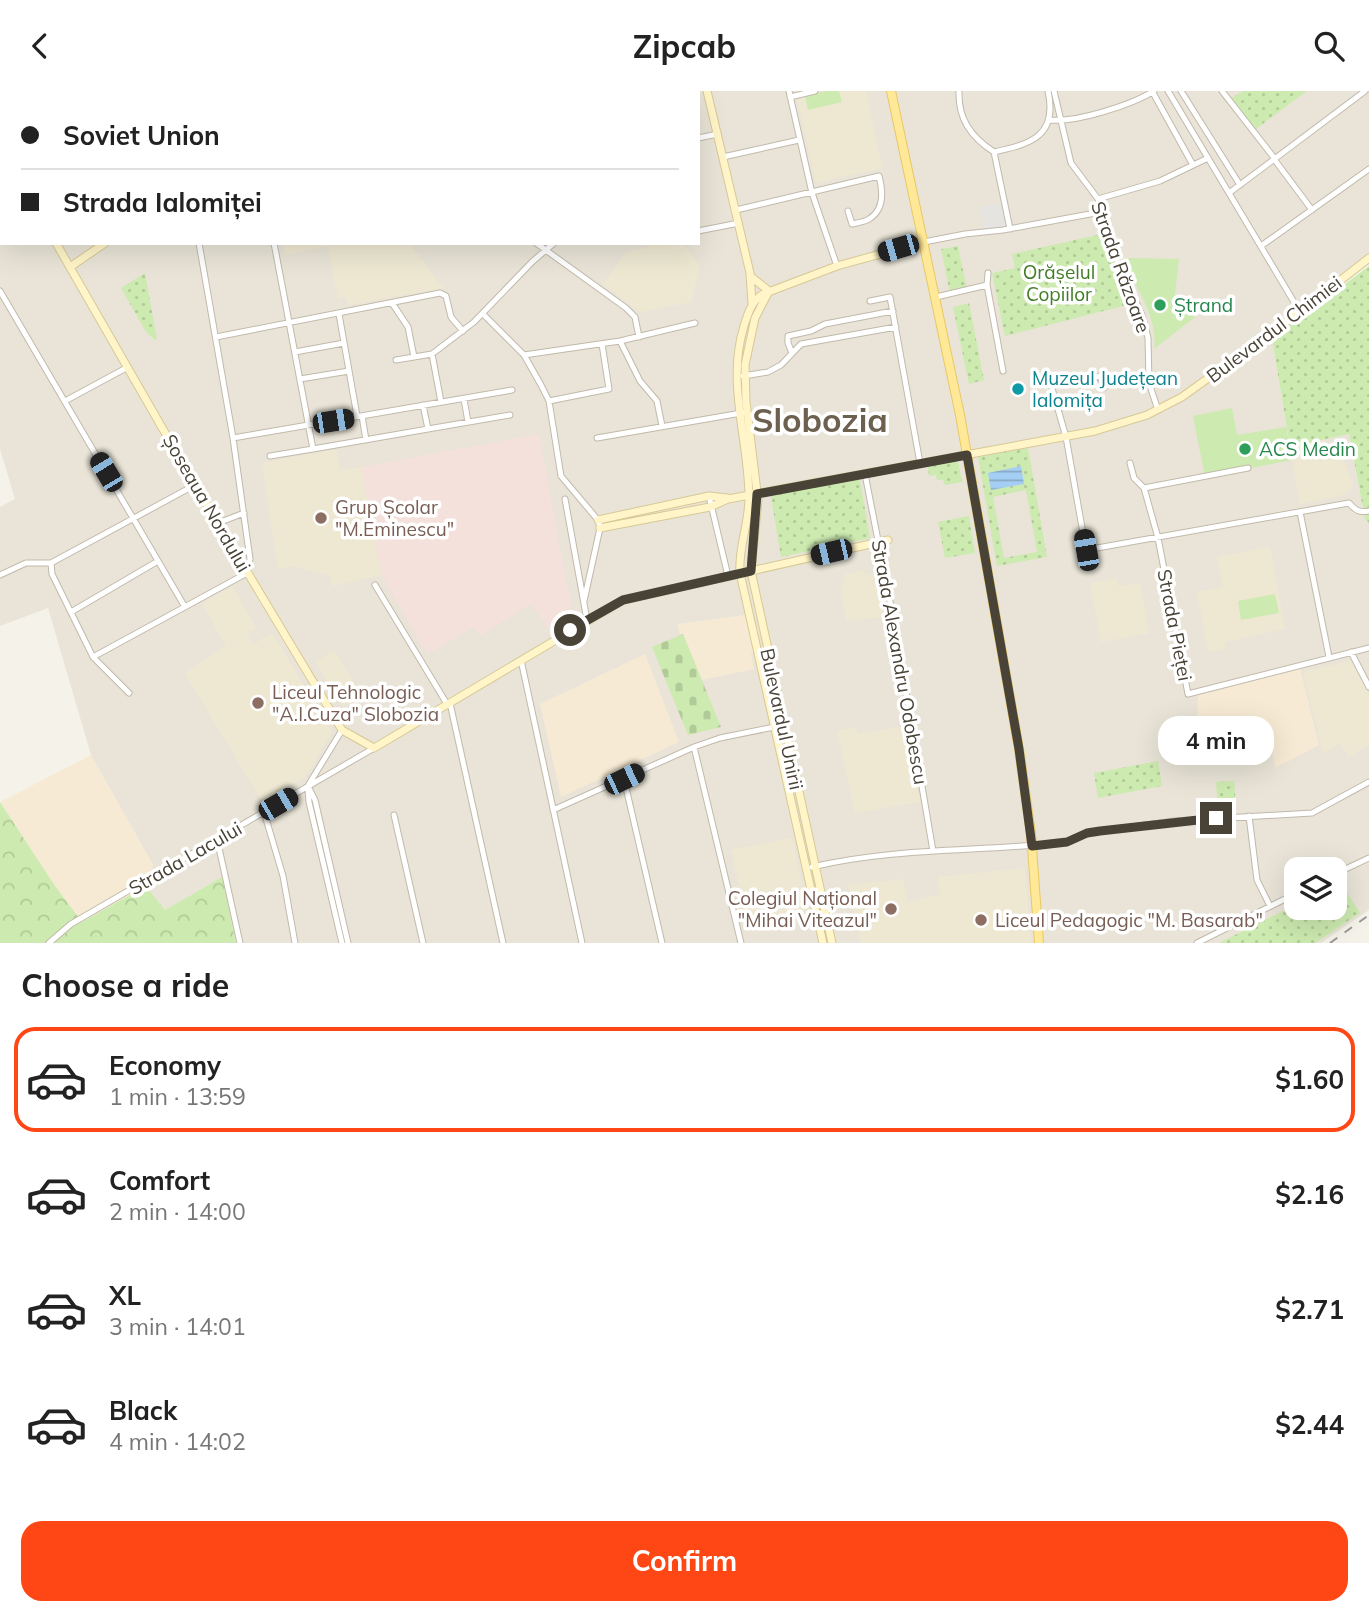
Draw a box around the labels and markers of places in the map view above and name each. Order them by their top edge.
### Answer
place label: Ștrand [1174,293,1233,318]
marker: Ștrand [1152,297,1168,313]
place label: Muzeul Județean Ialomița [1032,366,1178,413]
marker: Muzeul Județean Ialomița [1010,381,1026,397]
place label: ACS Medin [1259,437,1356,461]
marker: ACS Medin [1237,441,1253,457]
place label: Grup Școlar "M.Eminescu" [335,495,454,541]
marker: Grup Școlar "M.Eminescu" [313,510,329,526]
place label: Liceul Tehnologic "A.I.Cuza" Slobozia [272,680,439,726]
marker: Liceul Tehnologic "A.I.Cuza" Slobozia [250,695,266,711]
place label: Colegiul Național "Mihai Viteazul" [728,886,877,932]
marker: Colegiul Național "Mihai Viteazul" [883,901,899,917]
place label: Liceul Pedagogic "M. Basarab" [995,908,1263,932]
marker: Liceul Pedagogic "M. Basarab" [973,912,989,928]

